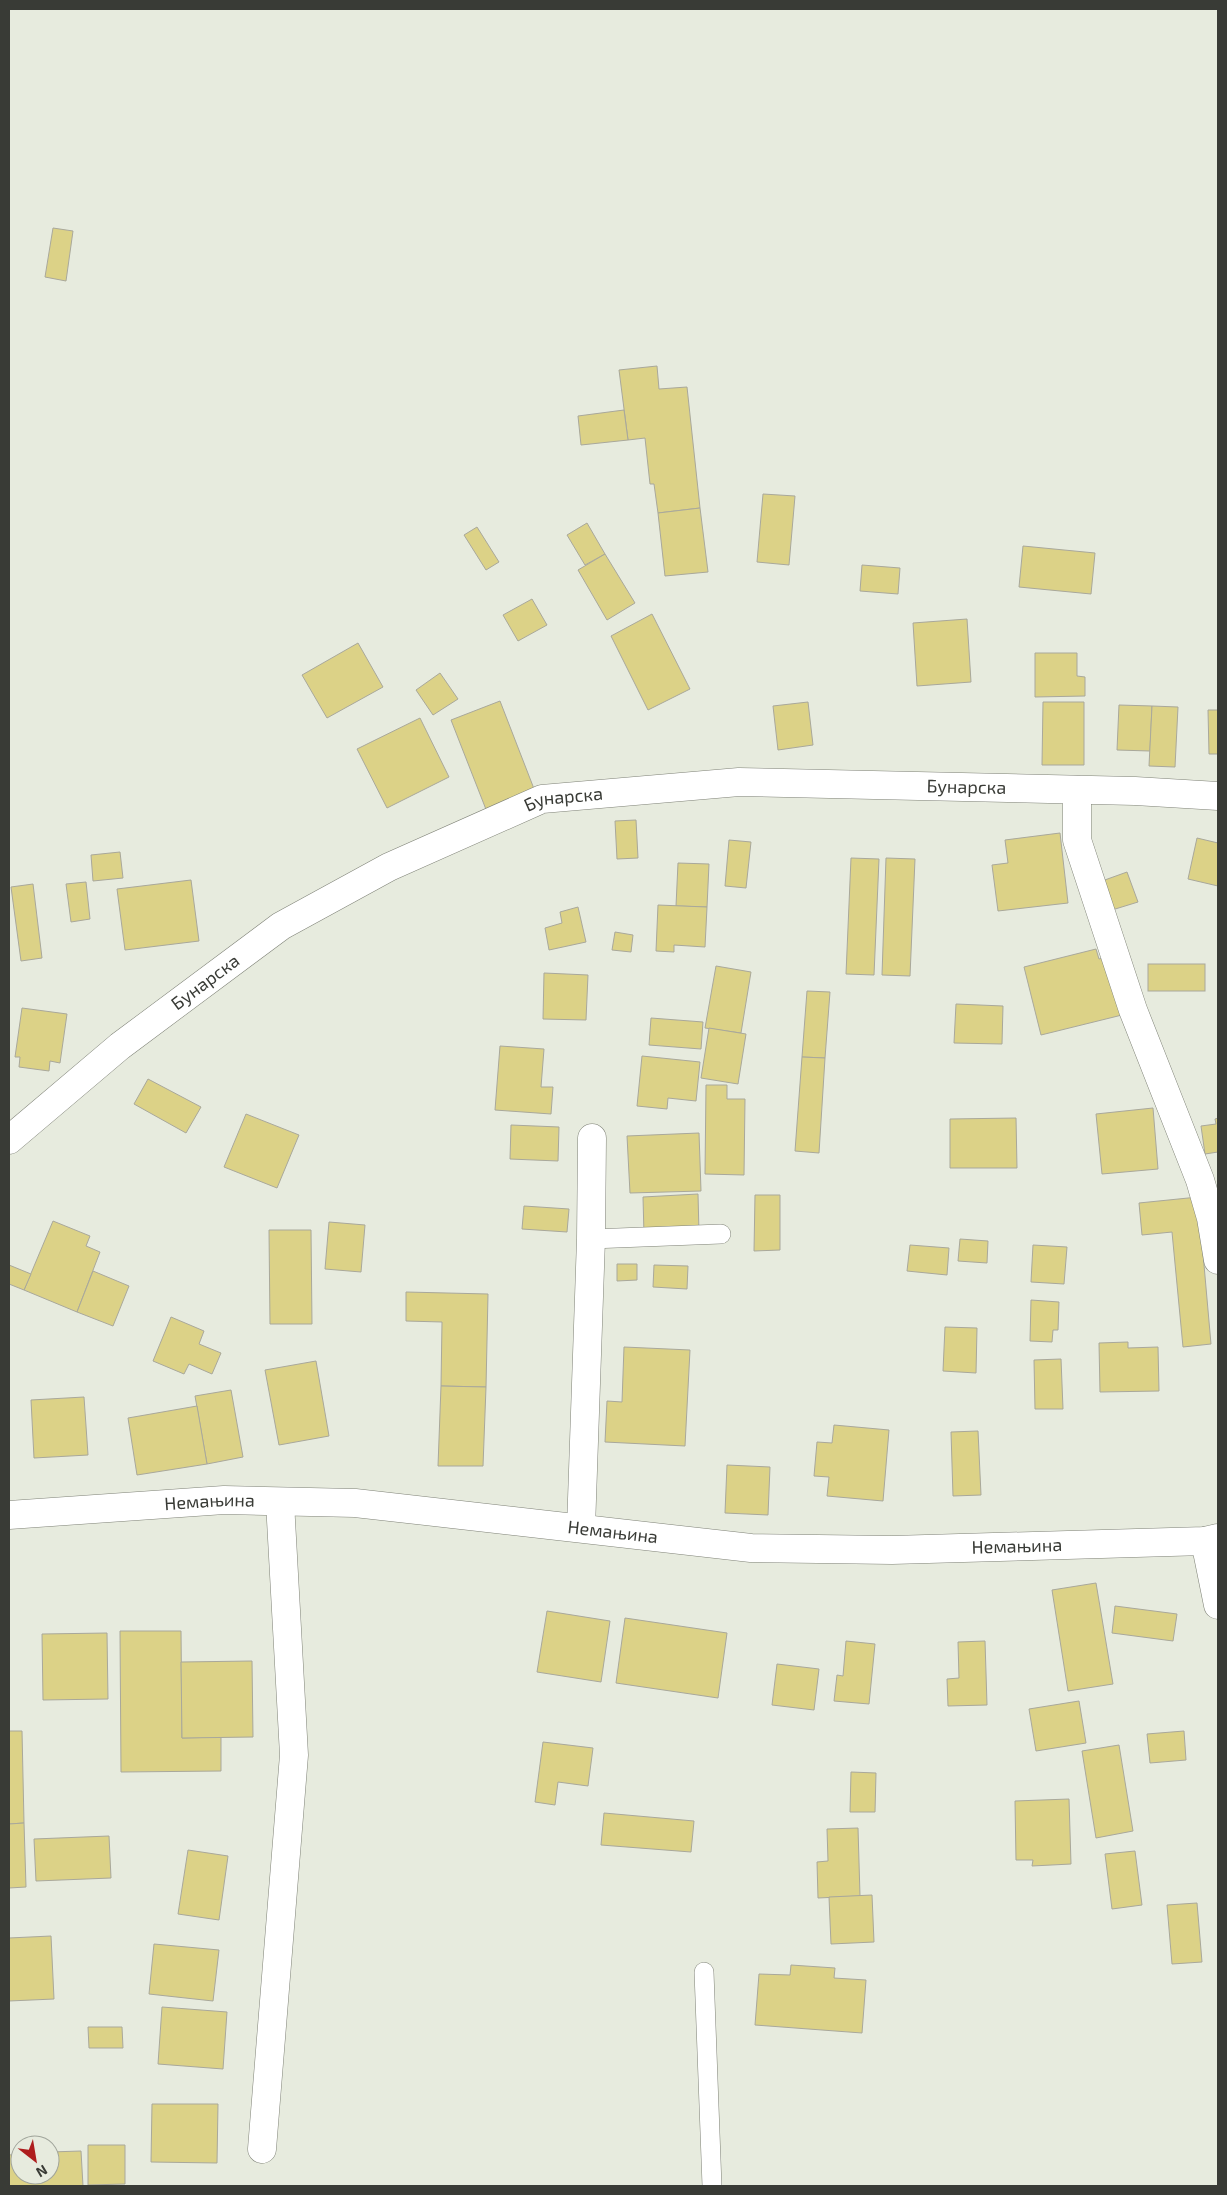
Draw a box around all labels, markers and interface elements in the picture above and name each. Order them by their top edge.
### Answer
street label: Бунарска [926,774,1007,798]
street label: Бунарска [520,782,604,816]
street label: Бунарска [166,949,243,1014]
street label: Немањина [163,1488,255,1514]
street label: Немањина [567,1515,659,1547]
street label: Немањина [971,1533,1062,1558]
north arrow [10,2135,60,2185]
text: N [33,2162,51,2181]

